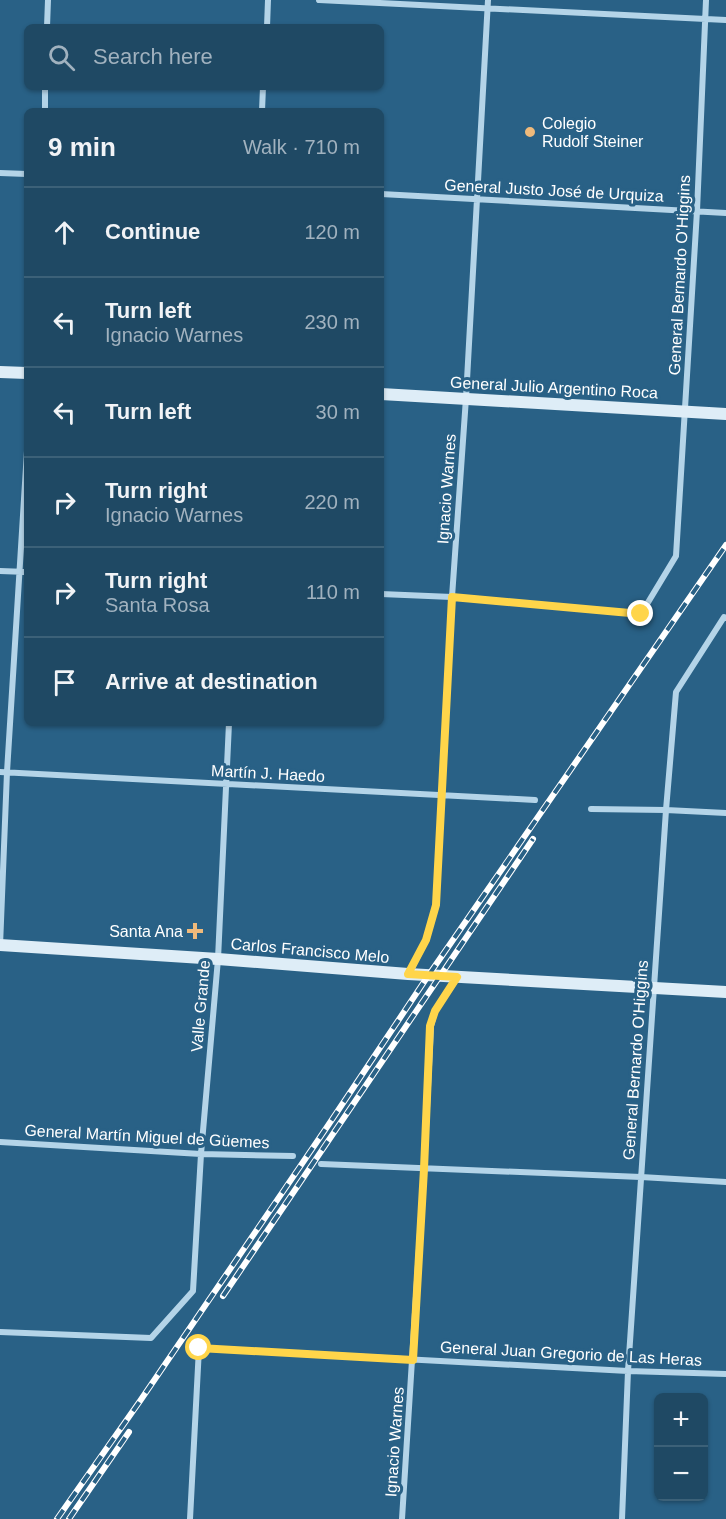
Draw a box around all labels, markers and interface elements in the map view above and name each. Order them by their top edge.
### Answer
search box [24,24,384,90]
icon: search [45,41,78,74]
text: Search here [93,44,213,69]
place label: Colegio Rudolf Steiner [542,115,644,150]
marker: Colegio Rudolf Steiner [523,125,537,139]
text: 9 min [48,132,116,162]
text: Walk · 710 m [243,136,360,158]
street label: General Bernardo O'Higgins [666,174,693,376]
street label: General Justo José de Urquiza [444,176,664,205]
icon: ahead [48,216,81,249]
text: Continue [105,219,200,244]
text: 120 m [304,221,360,243]
text: Turn left [105,298,191,323]
icon: left [48,306,81,339]
text: 230 m [304,311,360,333]
text: Ignacio Warnes [105,324,243,346]
street label: General Julio Argentino Roca [450,374,658,401]
icon: left [48,396,81,429]
text: Turn left [105,399,191,424]
text: 30 m [316,401,360,423]
street label: Ignacio Warnes [434,433,459,545]
text: Turn right [105,478,207,503]
icon: right [48,486,81,519]
text: 220 m [304,491,360,513]
text: Ignacio Warnes [105,504,243,526]
text: Turn right [105,568,207,593]
icon: right [48,576,81,609]
text: 110 m [306,581,360,603]
text: Santa Rosa [105,594,210,616]
route end [627,600,653,626]
icon: arrive [48,666,81,699]
text: Arrive at destination [105,669,318,694]
street label: Martín J. Haedo [211,762,325,785]
place label: Santa Ana [109,923,183,940]
marker: Santa Ana [188,924,202,938]
street label: Carlos Francisco Melo [230,935,390,966]
street label: Valle Grande [188,959,213,1053]
street label: General Bernardo O'Higgins [620,959,651,1161]
street label: General Martín Miguel de Güemes [24,1122,270,1151]
route start [185,1334,211,1360]
street label: General Juan Gregorio de Las Heras [440,1338,702,1369]
street label: Ignacio Warnes [382,1386,407,1498]
map controls [654,1393,708,1501]
button: + [654,1393,708,1447]
button: − [654,1447,708,1501]

